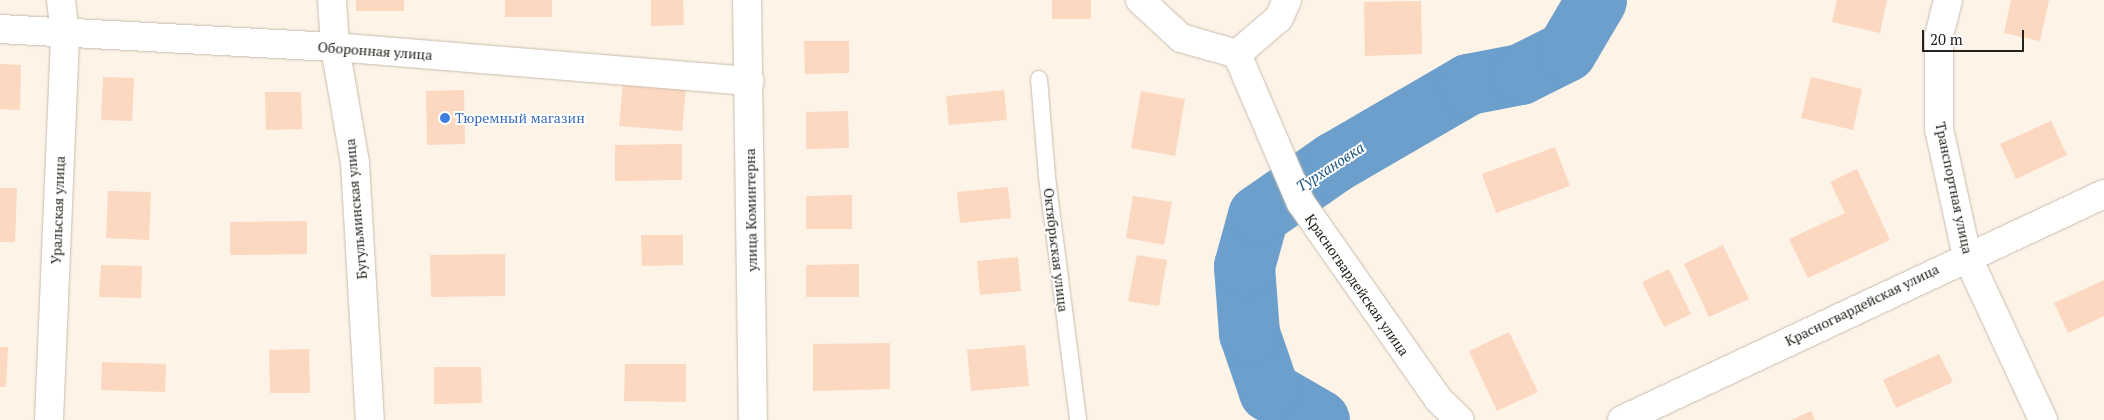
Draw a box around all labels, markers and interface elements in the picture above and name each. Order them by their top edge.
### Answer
scale bar [1924,20,2026,52]
text: 20 m [1930,29,1963,49]
street label: Оборонная улица [317,39,433,63]
place label: Тюремный магазин [455,110,585,126]
marker: Тюремный магазин [439,112,451,124]
street label: Транспортная улица [1932,121,1976,255]
street label: Бугульминская улица [341,138,371,280]
water label: Турхановка [1293,138,1367,196]
street label: улица Коминтерна [742,148,760,272]
street label: Уральская улица [48,156,68,264]
street label: Октябрьская улица [1040,187,1072,313]
street label: Красногвардейская улица [1302,211,1412,359]
street label: Красногвардейская улица [1782,260,1942,350]

